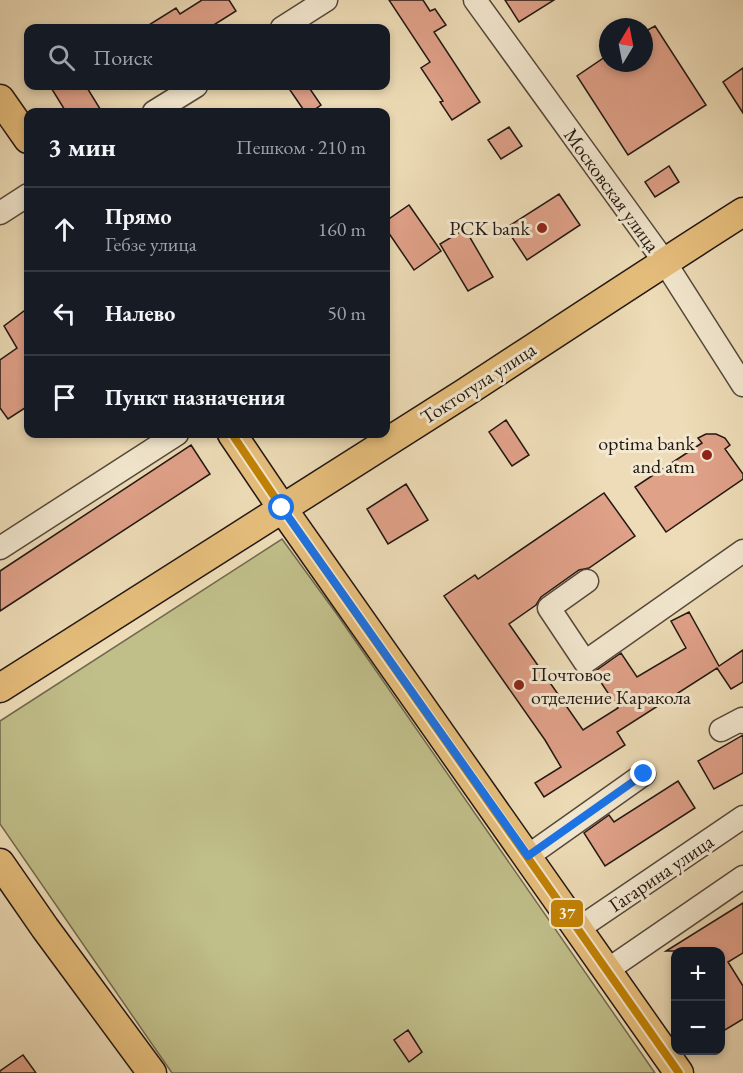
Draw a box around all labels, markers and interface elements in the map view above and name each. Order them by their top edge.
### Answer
north arrow [599,18,653,72]
search box [24,24,390,90]
icon: search [45,41,78,74]
text: Поиск [93,43,153,72]
street label: Московская улица [558,123,666,257]
text: 3 мин [48,130,116,164]
text: Пешком · 210 m [236,134,366,160]
text: Прямо [105,202,172,231]
icon: ahead [48,213,81,246]
place label: PCK bank [449,215,531,241]
text: 160 m [318,216,366,242]
marker: PCK bank [535,221,549,235]
text: Гебзе улица [105,231,197,257]
icon: left [48,297,81,330]
text: Налево [105,299,175,328]
text: 50 m [327,300,366,326]
street label: Токтогула улица [415,336,541,430]
icon: arrive [48,381,81,414]
text: Пункт назначения [105,383,285,412]
place label: optima bank and atm [598,430,696,479]
marker: optima bank and atm [700,448,714,462]
route start [268,494,294,520]
place label: Почтовое отделение Каракола [531,661,691,710]
marker: Почтовое отделение Каракола [512,678,526,692]
route end [630,760,656,786]
street label: Гагарина улица [603,828,719,918]
line badge: 37 [550,899,584,928]
text: 37 [559,903,576,924]
map controls [671,947,725,1055]
button: + [671,947,725,1001]
button: − [671,1001,725,1055]

